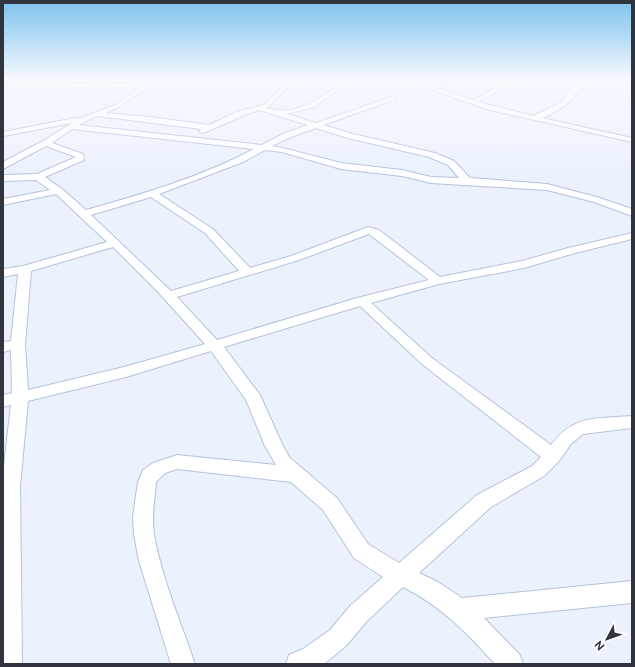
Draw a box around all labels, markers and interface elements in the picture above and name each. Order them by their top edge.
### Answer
north arrow [587,619,627,659]
text: N [592,638,607,653]

